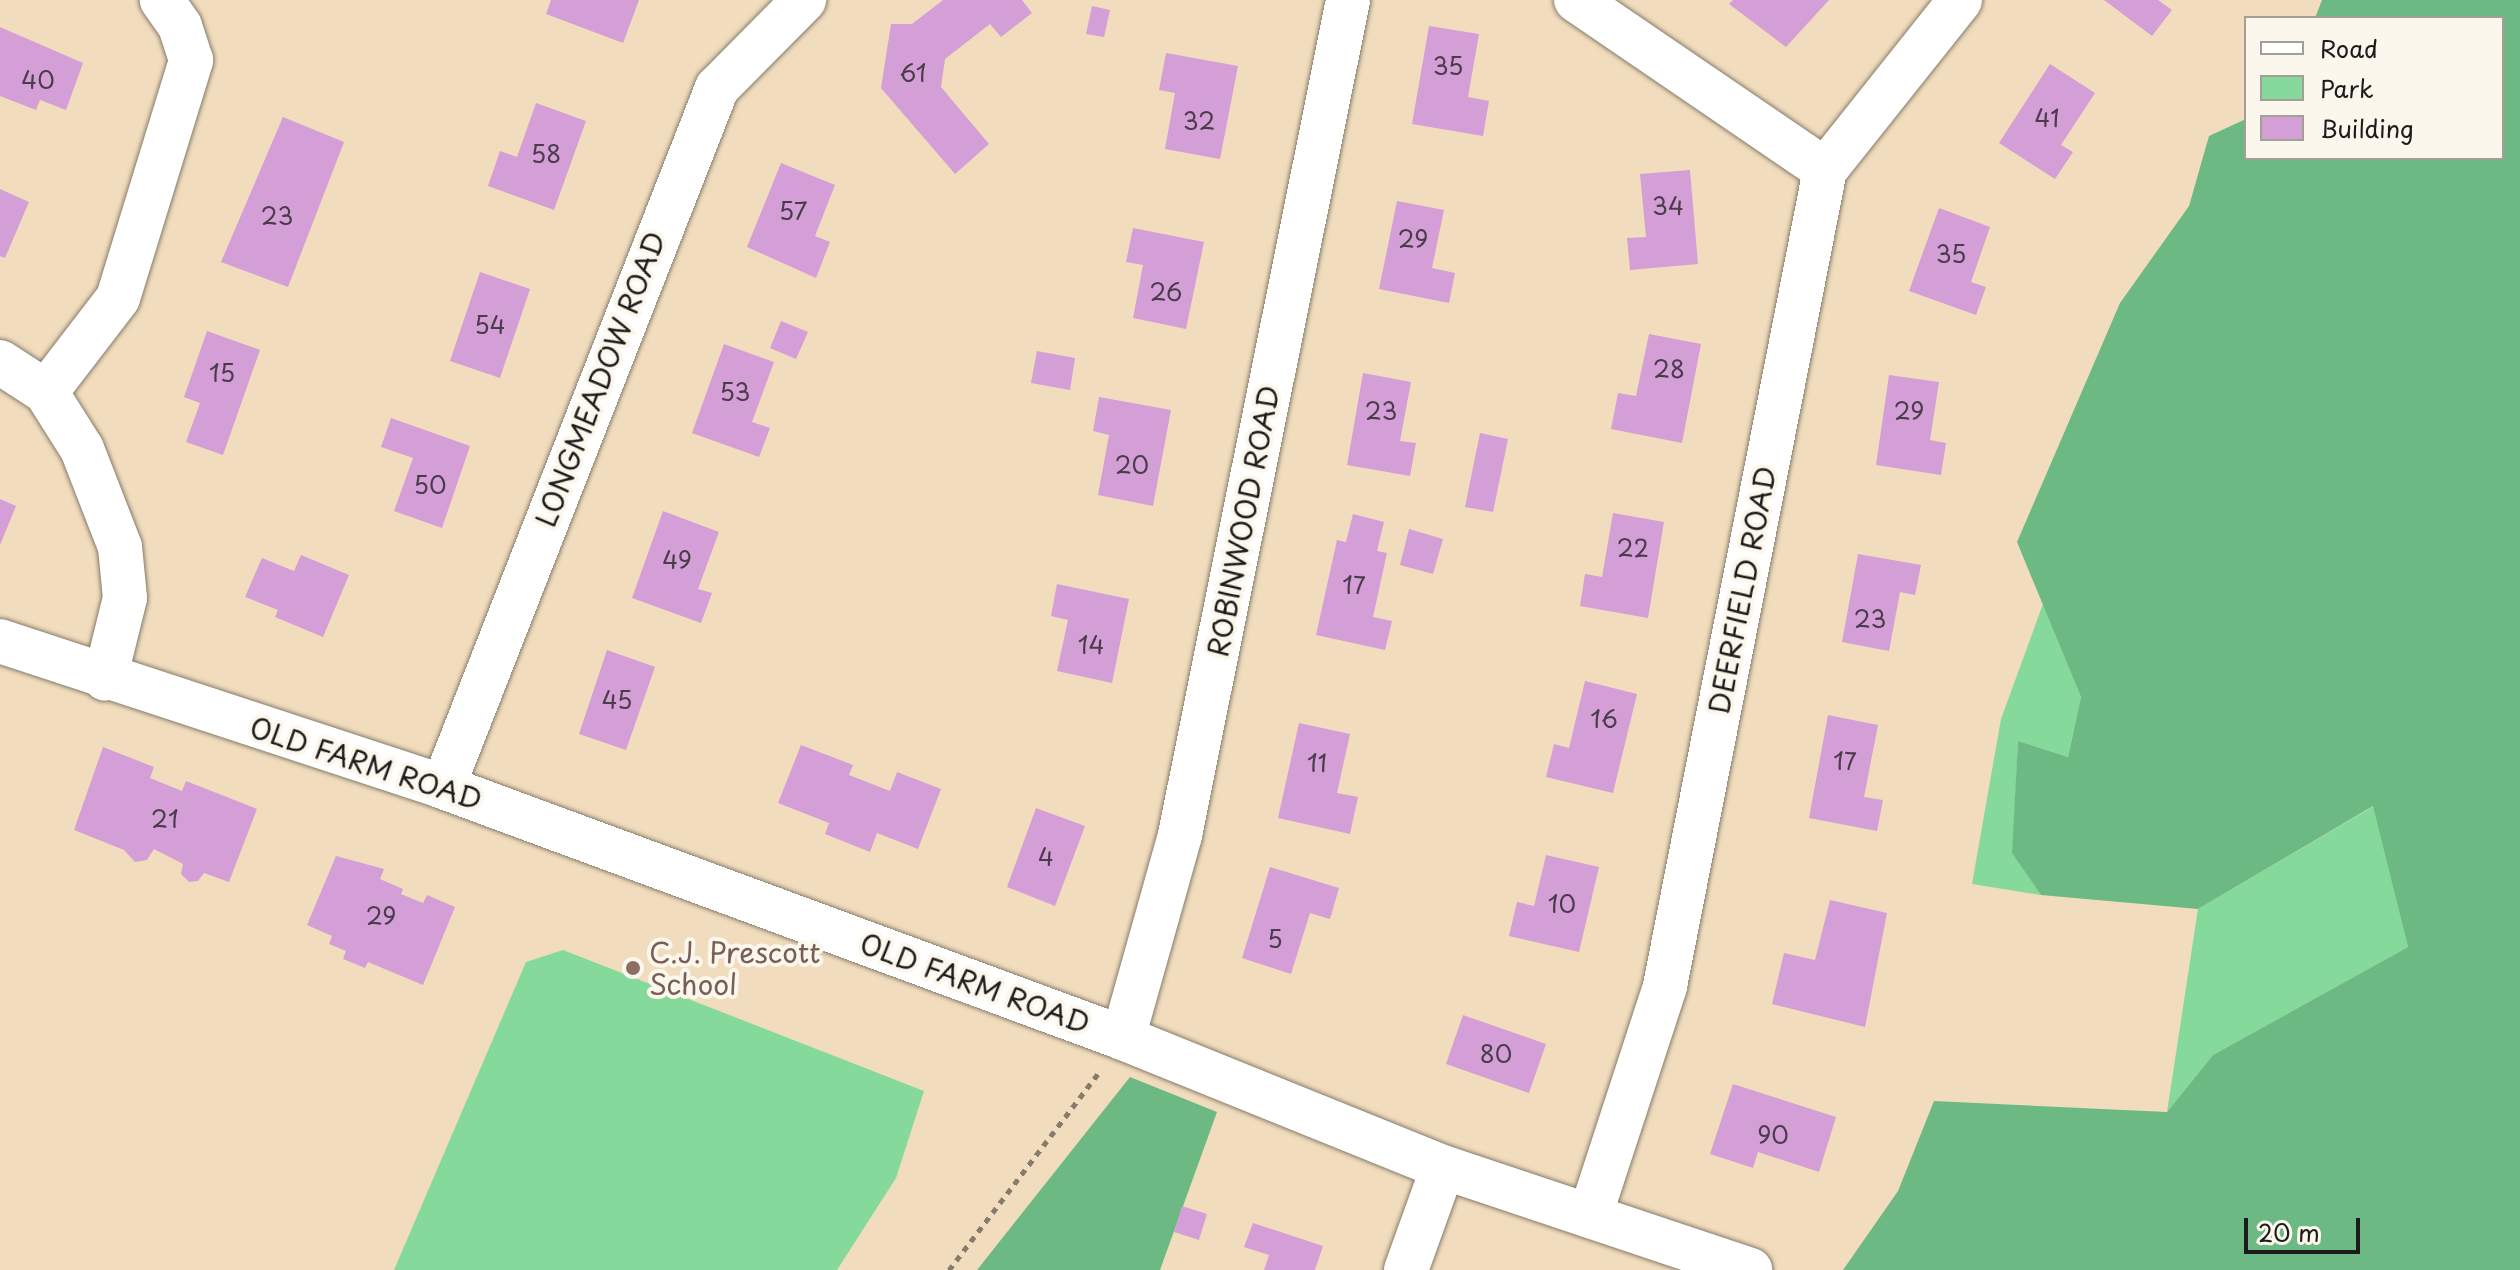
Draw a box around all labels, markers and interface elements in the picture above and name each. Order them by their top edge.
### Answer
legend [2244,16,2504,160]
text: Road [2320,30,2378,66]
house number: 35 [1433,52,1463,80]
house number: 61 [900,59,926,87]
house number: 40 [21,66,55,94]
text: Park [2320,70,2374,106]
house number: 41 [2034,104,2060,132]
house number: 32 [1183,107,1215,135]
text: Building [2320,110,2414,146]
house number: 58 [531,140,561,168]
house number: 34 [1652,192,1684,220]
house number: 57 [779,197,807,225]
house number: 23 [261,202,293,230]
house number: 29 [1398,225,1428,253]
street label: LONGMEADOW ROAD [528,226,672,532]
house number: 35 [1936,240,1966,268]
house number: 26 [1150,278,1182,306]
house number: 54 [474,311,506,339]
house number: 28 [1653,355,1685,383]
house number: 15 [209,359,235,387]
house number: 53 [720,378,750,406]
street label: ROBINWOOD ROAD [1200,381,1286,661]
house number: 23 [1365,397,1397,425]
house number: 29 [1894,397,1924,425]
house number: 20 [1115,451,1149,479]
street label: DEERFIELD ROAD [1702,465,1782,715]
house number: 50 [414,471,446,499]
house number: 22 [1617,534,1649,562]
house number: 49 [662,546,692,574]
house number: 17 [1342,571,1366,599]
house number: 23 [1854,605,1886,633]
house number: 14 [1078,631,1104,659]
house number: 45 [602,686,632,714]
house number: 16 [1590,705,1618,733]
street label: OLD FARM ROAD [242,709,490,817]
house number: 17 [1833,747,1857,775]
house number: 11 [1307,749,1327,777]
house number: 21 [151,805,179,833]
house number: 4 [1038,843,1054,871]
house number: 10 [1548,890,1576,918]
house number: 29 [366,902,396,930]
street label: OLD FARM ROAD [852,925,1098,1041]
house number: 5 [1267,925,1283,953]
place label: C.J. Prescott School [649,935,822,1001]
marker: C.J. Prescott School [624,959,642,977]
house number: 80 [1480,1040,1512,1068]
house number: 90 [1757,1121,1789,1149]
scale bar [2248,1202,2364,1252]
text: 20 m [2258,1214,2320,1250]

